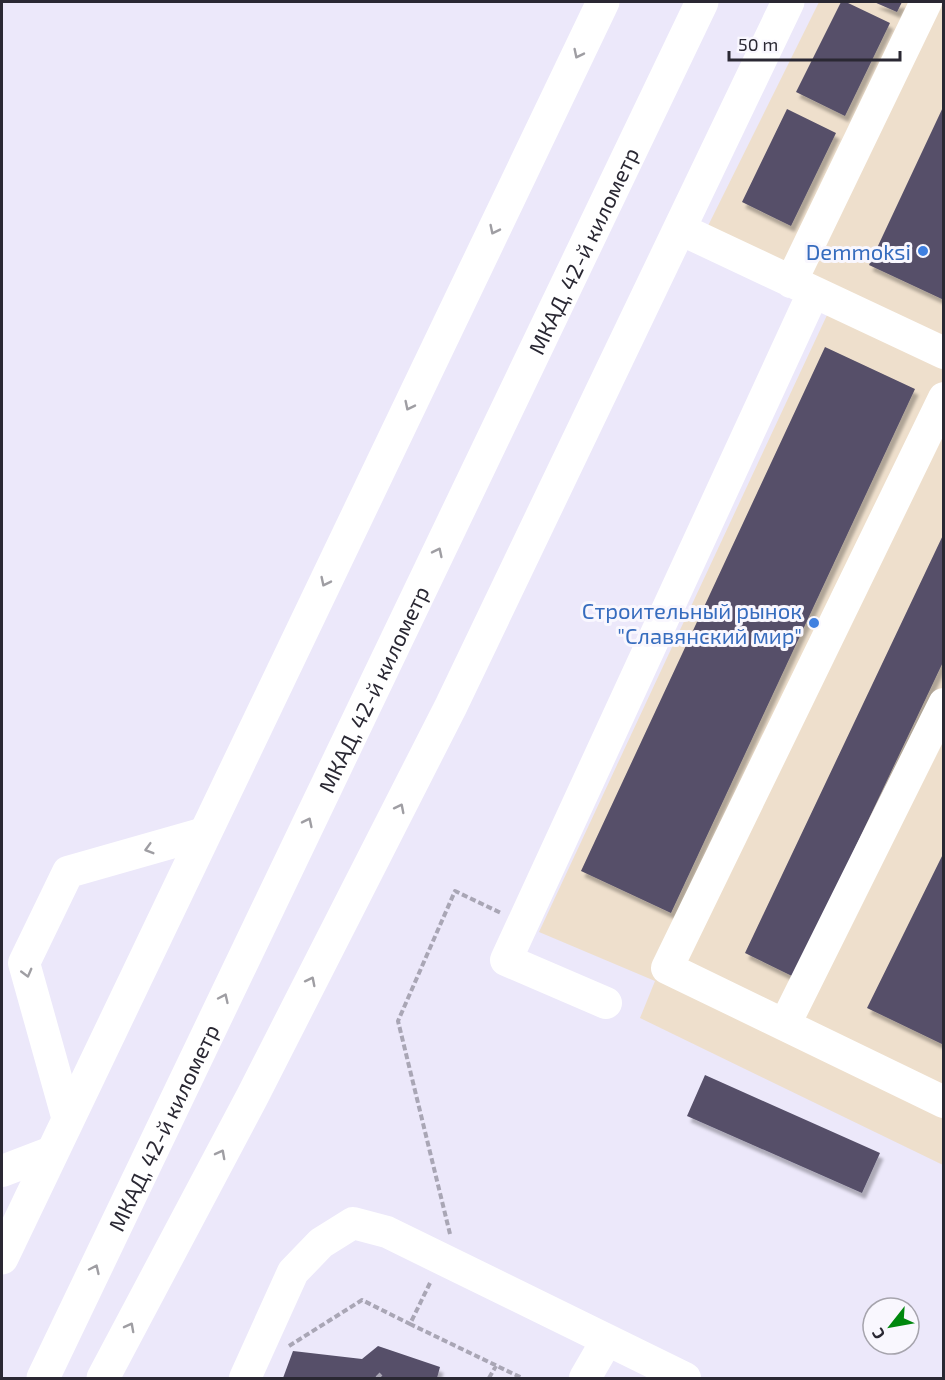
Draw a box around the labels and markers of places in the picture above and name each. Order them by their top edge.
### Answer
place label: Demmoksi [806,238,911,264]
marker: Demmoksi [916,244,930,258]
place label: Строительный рынок "Славянский мир" [582,597,802,648]
marker: Строительный рынок "Славянский мир" [807,616,821,630]

